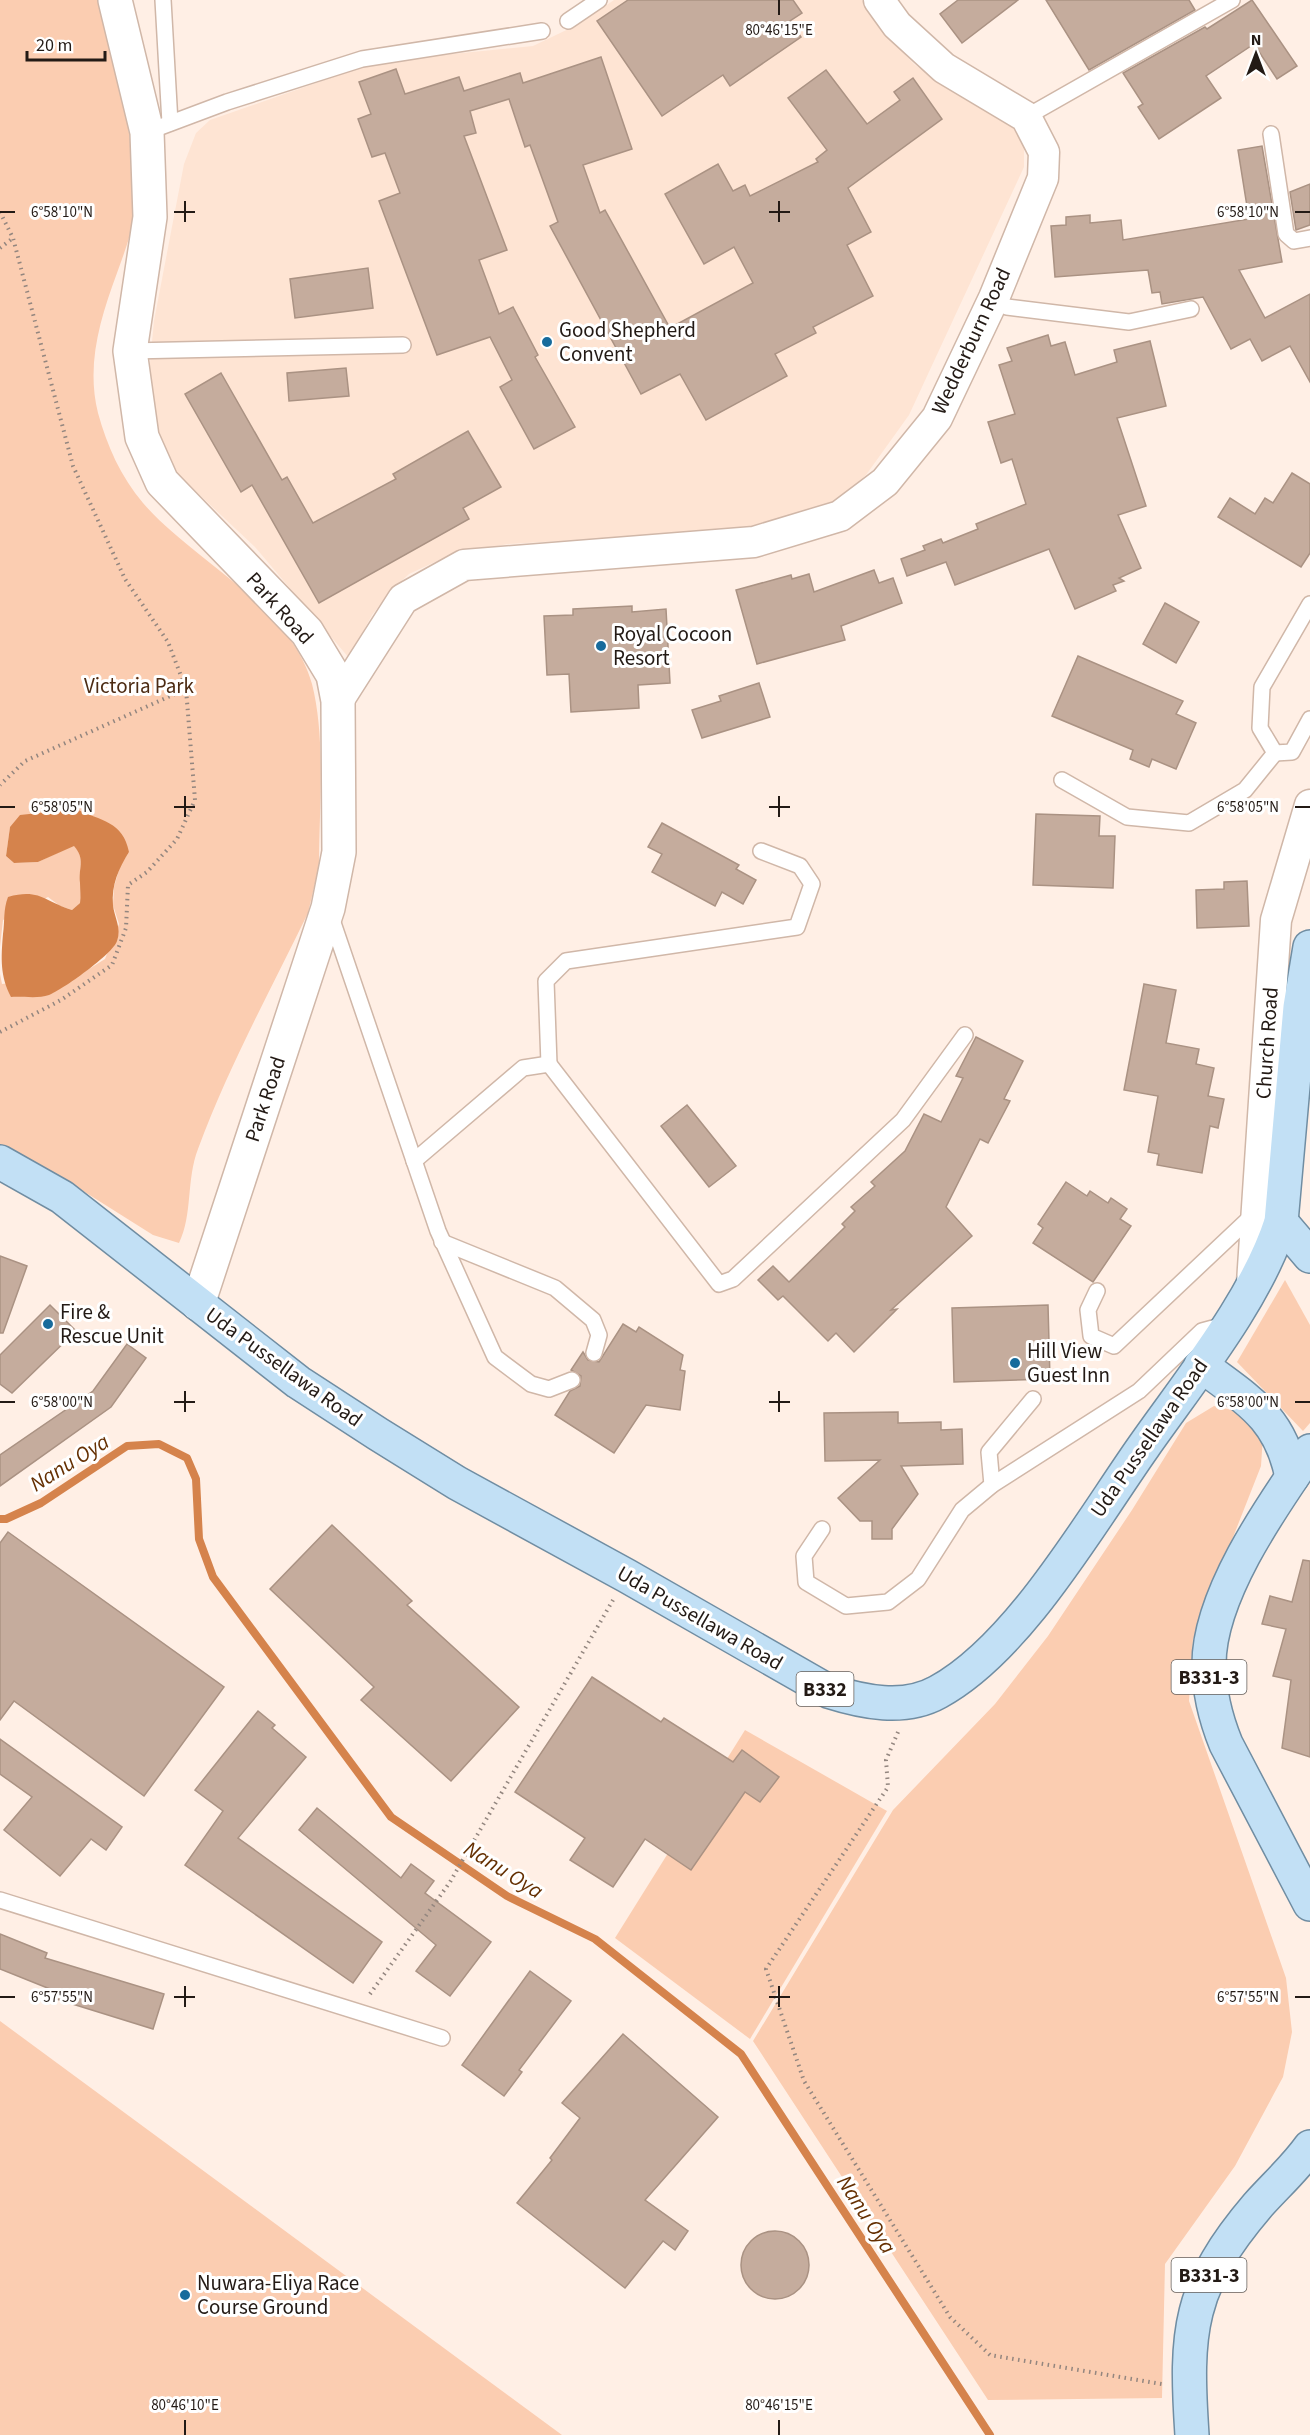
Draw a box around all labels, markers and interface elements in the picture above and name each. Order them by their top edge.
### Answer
text: 80°46'15"E [745,20,813,41]
scale bar [27,24,105,62]
north arrow [1226,24,1286,84]
text: N [1251,29,1261,51]
text: 20 m [36,33,72,58]
text: 6°58'10"N [31,202,93,223]
text: 6°58'10"N [1217,202,1279,223]
street label: Wedderburn Road [924,263,1018,419]
place label: Good Shepherd Convent [559,315,696,369]
marker: Good Shepherd Convent [540,335,554,349]
street label: Park Road [239,565,321,651]
place label: Royal Cocoon Resort [613,619,732,673]
marker: Royal Cocoon Resort [594,639,608,653]
park label: Victoria Park [84,671,195,701]
text: 6°58'05"N [31,797,93,818]
text: 6°58'05"N [1217,797,1279,818]
street label: Church Road [1248,986,1286,1100]
street label: Park Road [237,1052,293,1146]
place label: Fire & Rescue Unit [60,1297,164,1351]
street label: Uda Pussellawa Road [199,1300,369,1434]
marker: Fire & Rescue Unit [41,1317,55,1331]
place label: Hill View Guest Inn [1027,1336,1110,1390]
street label: Uda Pussellawa Road [1083,1353,1215,1523]
marker: Hill View Guest Inn [1008,1356,1022,1370]
text: 6°58'00"N [31,1392,93,1413]
text: 6°58'00"N [1217,1392,1279,1413]
water label: Nanu Oya [24,1426,116,1500]
street label: Uda Pussellawa Road [611,1558,789,1678]
road number: B331-3 [1172,1660,1246,1694]
road number: B332 [796,1672,854,1706]
water label: Nanu Oya [458,1833,550,1907]
text: 6°57'55"N [31,1987,93,2008]
text: 6°57'55"N [1217,1987,1279,2008]
water label: Nanu Oya [829,2169,904,2260]
road number: B331-3 [1172,2258,1246,2292]
place label: Nuwara-Eliya Race Course Ground [197,2268,359,2322]
marker: Nuwara-Eliya Race Course Ground [178,2288,192,2302]
text: 80°46'10"E [151,2395,219,2416]
text: 80°46'15"E [745,2395,813,2416]

